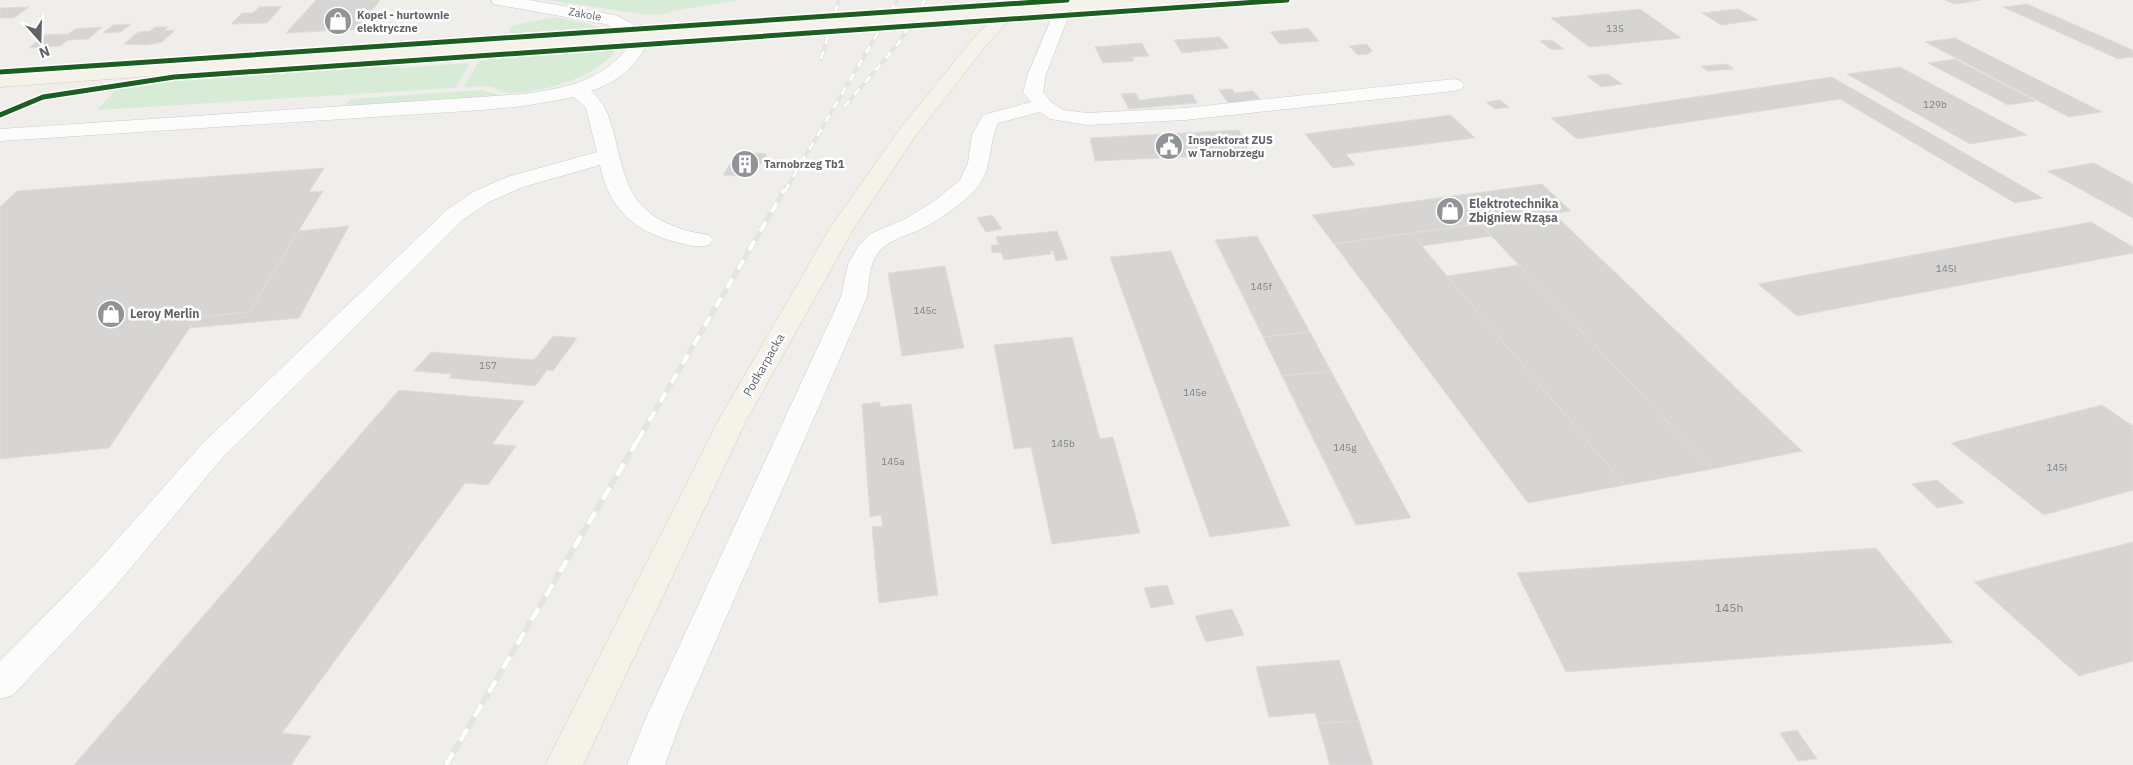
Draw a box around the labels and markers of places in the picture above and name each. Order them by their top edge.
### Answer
shop icon: Kopel - hurtownie elektryczne [323,6,353,36]
place label: Kopel - hurtownie elektryczne [357,8,449,35]
public building icon: Inspektorat ZUS w Tarnobrzegu [1154,131,1184,161]
place label: Inspektorat ZUS w Tarnobrzegu [1188,133,1273,160]
building icon: Tarnobrzeg Tb1 [730,149,760,179]
place label: Tarnobrzeg Tb1 [764,157,845,171]
shop icon: Elektrotechnika Zbigniew Rząsa [1435,196,1465,226]
place label: Elektrotechnika Zbigniew Rząsa [1469,196,1559,225]
shop icon: Leroy Merlin [96,299,126,329]
place label: Leroy Merlin [130,306,199,321]

